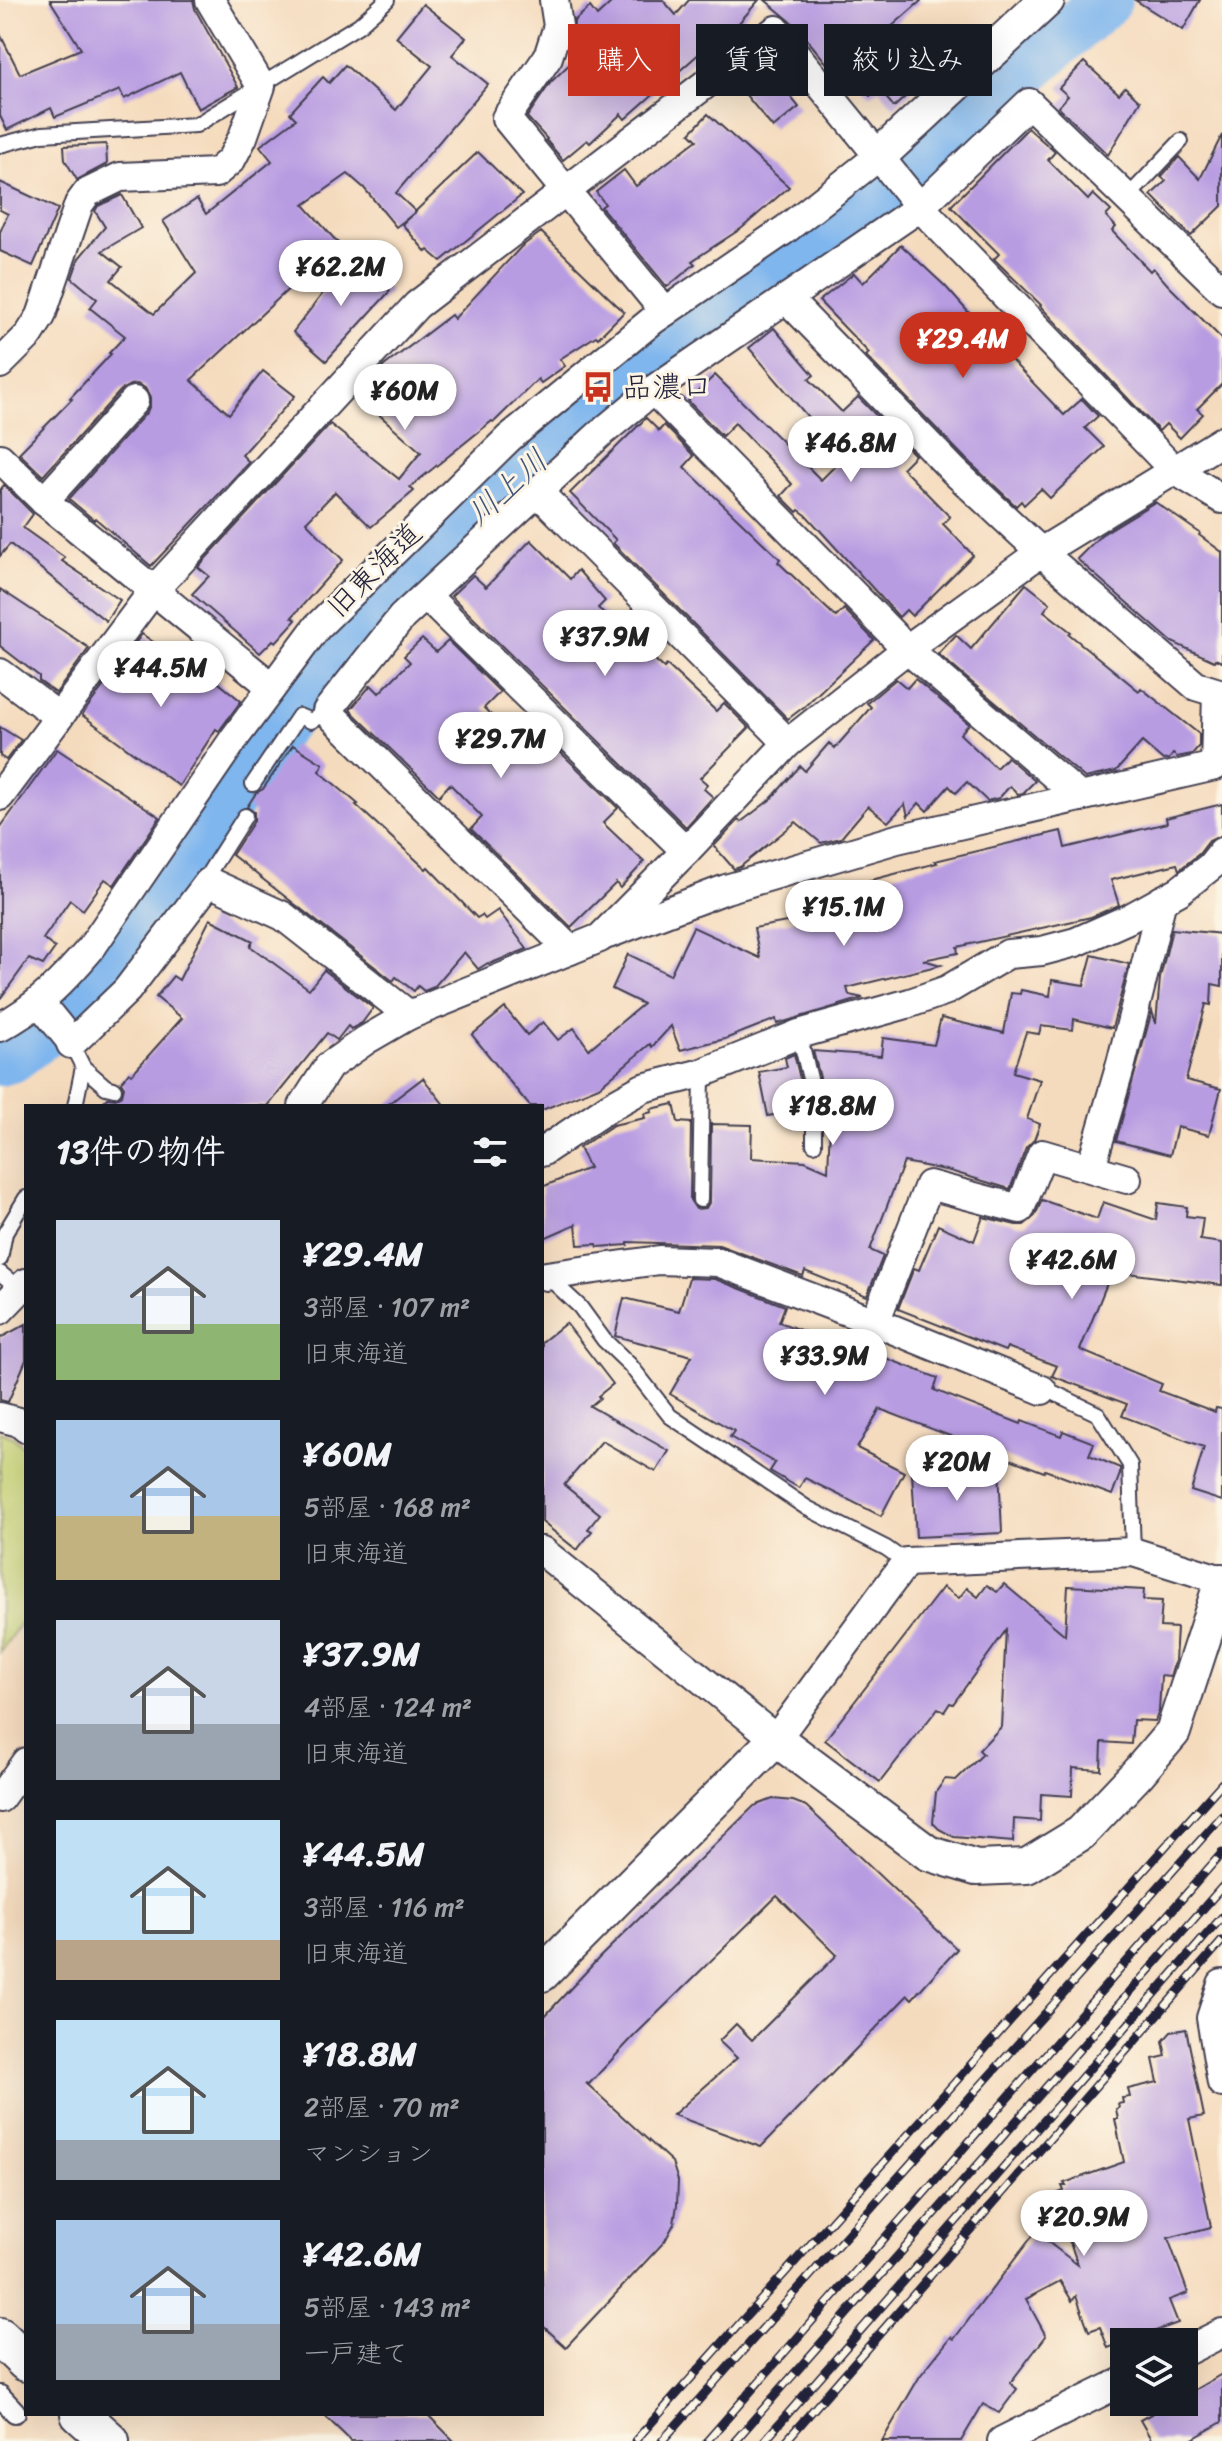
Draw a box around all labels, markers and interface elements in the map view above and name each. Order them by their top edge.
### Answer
chip: 購入 [568,24,680,96]
chip: 賃貸 [696,24,808,96]
chip: 絞り込み [824,24,992,96]
pin: ¥62.2M [276,240,406,308]
text: ¥62.2M [297,243,385,289]
pin: ¥29.4M [898,312,1028,380]
text: ¥29.4M [918,315,1008,361]
place label: 品濃口 [622,360,712,414]
pin: ¥60M [358,364,452,432]
text: ¥60M [372,367,438,413]
bus stop icon: 品濃口 [581,370,615,404]
pin: ¥46.8M [786,416,916,484]
text: ¥46.8M [806,419,896,465]
water label: 川上川 [453,434,562,541]
street label: 旧東海道 [312,508,436,632]
pin: ¥37.9M [540,610,670,678]
text: ¥37.9M [561,613,649,659]
pin: ¥44.5M [96,641,226,709]
text: ¥44.5M [115,644,207,690]
pin: ¥29.7M [436,712,566,780]
text: ¥29.7M [456,715,546,761]
pin: ¥15.1M [779,880,909,948]
text: ¥15.1M [803,883,885,929]
pin: ¥18.8M [768,1079,898,1147]
text: ¥18.8M [790,1082,876,1128]
text: 13件の物件 [56,1122,225,1182]
icon: filters [468,1130,512,1174]
text: ¥29.4M [304,1224,423,1284]
pin: ¥42.6M [1007,1233,1137,1301]
text: ¥42.6M [1027,1236,1117,1282]
icon: home [120,1252,216,1348]
text: 3部屋 · 107 m² [304,1284,470,1330]
pin: ¥33.9M [760,1329,890,1397]
text: 旧東海道 [304,1330,408,1376]
text: ¥33.9M [781,1332,869,1378]
text: ¥60M [304,1424,391,1484]
pin: ¥20M [910,1435,1004,1503]
text: ¥20M [923,1438,991,1484]
icon: home [120,1452,216,1548]
text: 5部屋 · 168 m² [304,1484,471,1530]
text: 旧東海道 [304,1530,408,1576]
text: ¥37.9M [304,1624,420,1684]
icon: home [120,1652,216,1748]
text: 4部屋 · 124 m² [304,1684,472,1730]
text: 旧東海道 [304,1730,408,1776]
text: ¥44.5M [304,1824,424,1884]
icon: home [120,1852,216,1948]
text: 3部屋 · 116 m² [304,1884,465,1930]
text: 旧東海道 [304,1930,408,1976]
text: ¥18.8M [304,2024,416,2084]
icon: home [120,2052,216,2148]
text: 2部屋 · 70 m² [304,2084,460,2130]
text: マンション [304,2130,433,2176]
pin: ¥20.9M [1019,2190,1149,2258]
text: ¥20.9M [1039,2193,1129,2239]
text: ¥42.6M [304,2224,421,2284]
icon: home [120,2252,216,2348]
text: 5部屋 · 143 m² [304,2284,471,2330]
map controls [1110,2328,1198,2416]
button: layers [1110,2328,1198,2416]
text: 一戸建て [304,2330,408,2376]

